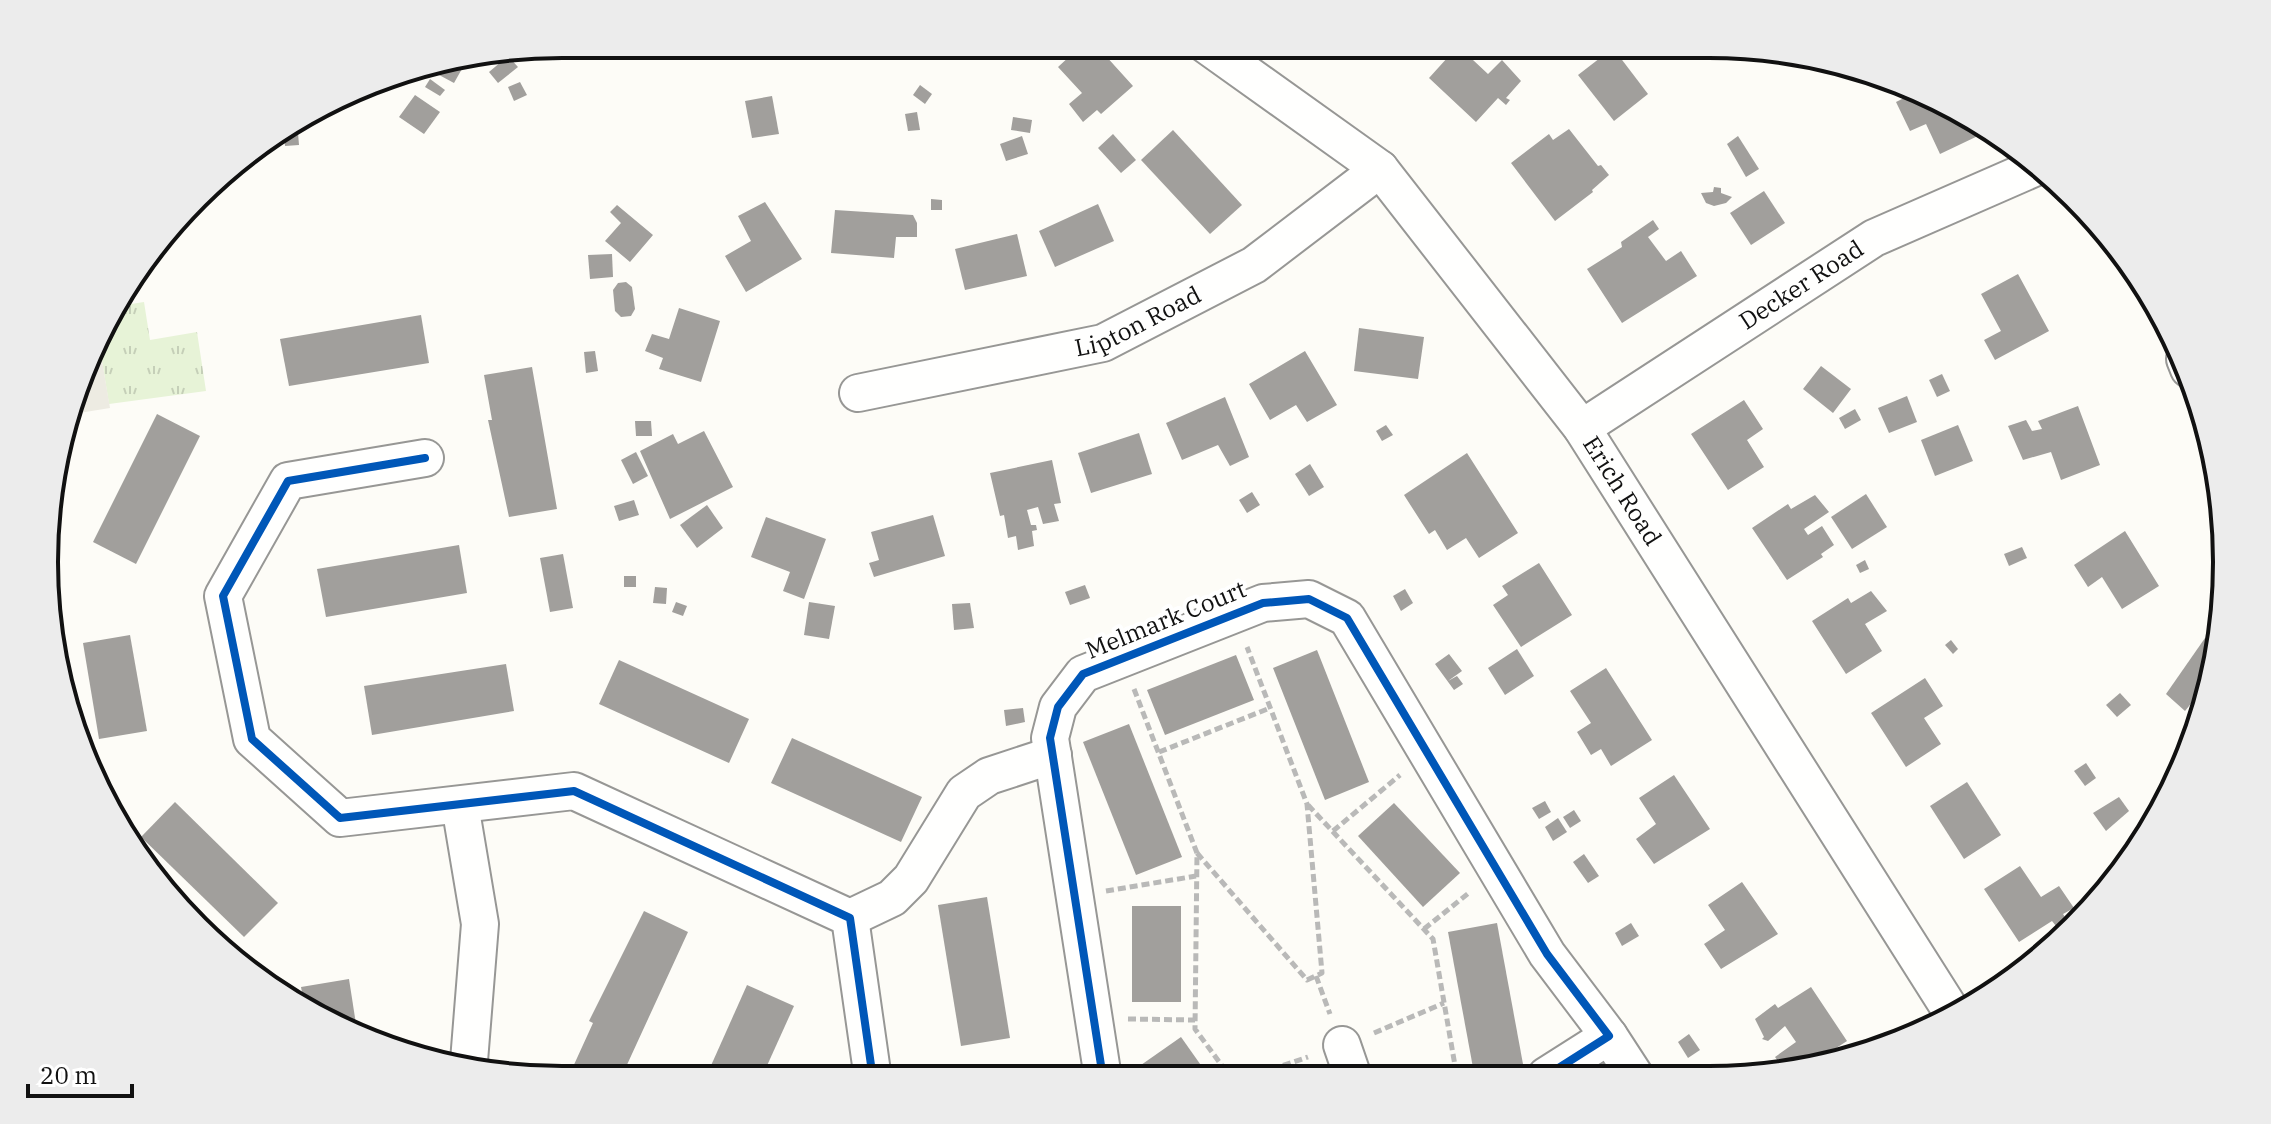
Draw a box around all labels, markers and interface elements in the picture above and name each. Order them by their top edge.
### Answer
street label: Decker Road [1733,232,1869,336]
street label: Lipton Road [1072,278,1206,363]
street label: Erich Road [1576,430,1669,551]
street label: Melmark Court [1081,572,1251,666]
scale bar [28,1048,132,1098]
text: 20 m [40,1059,97,1091]

